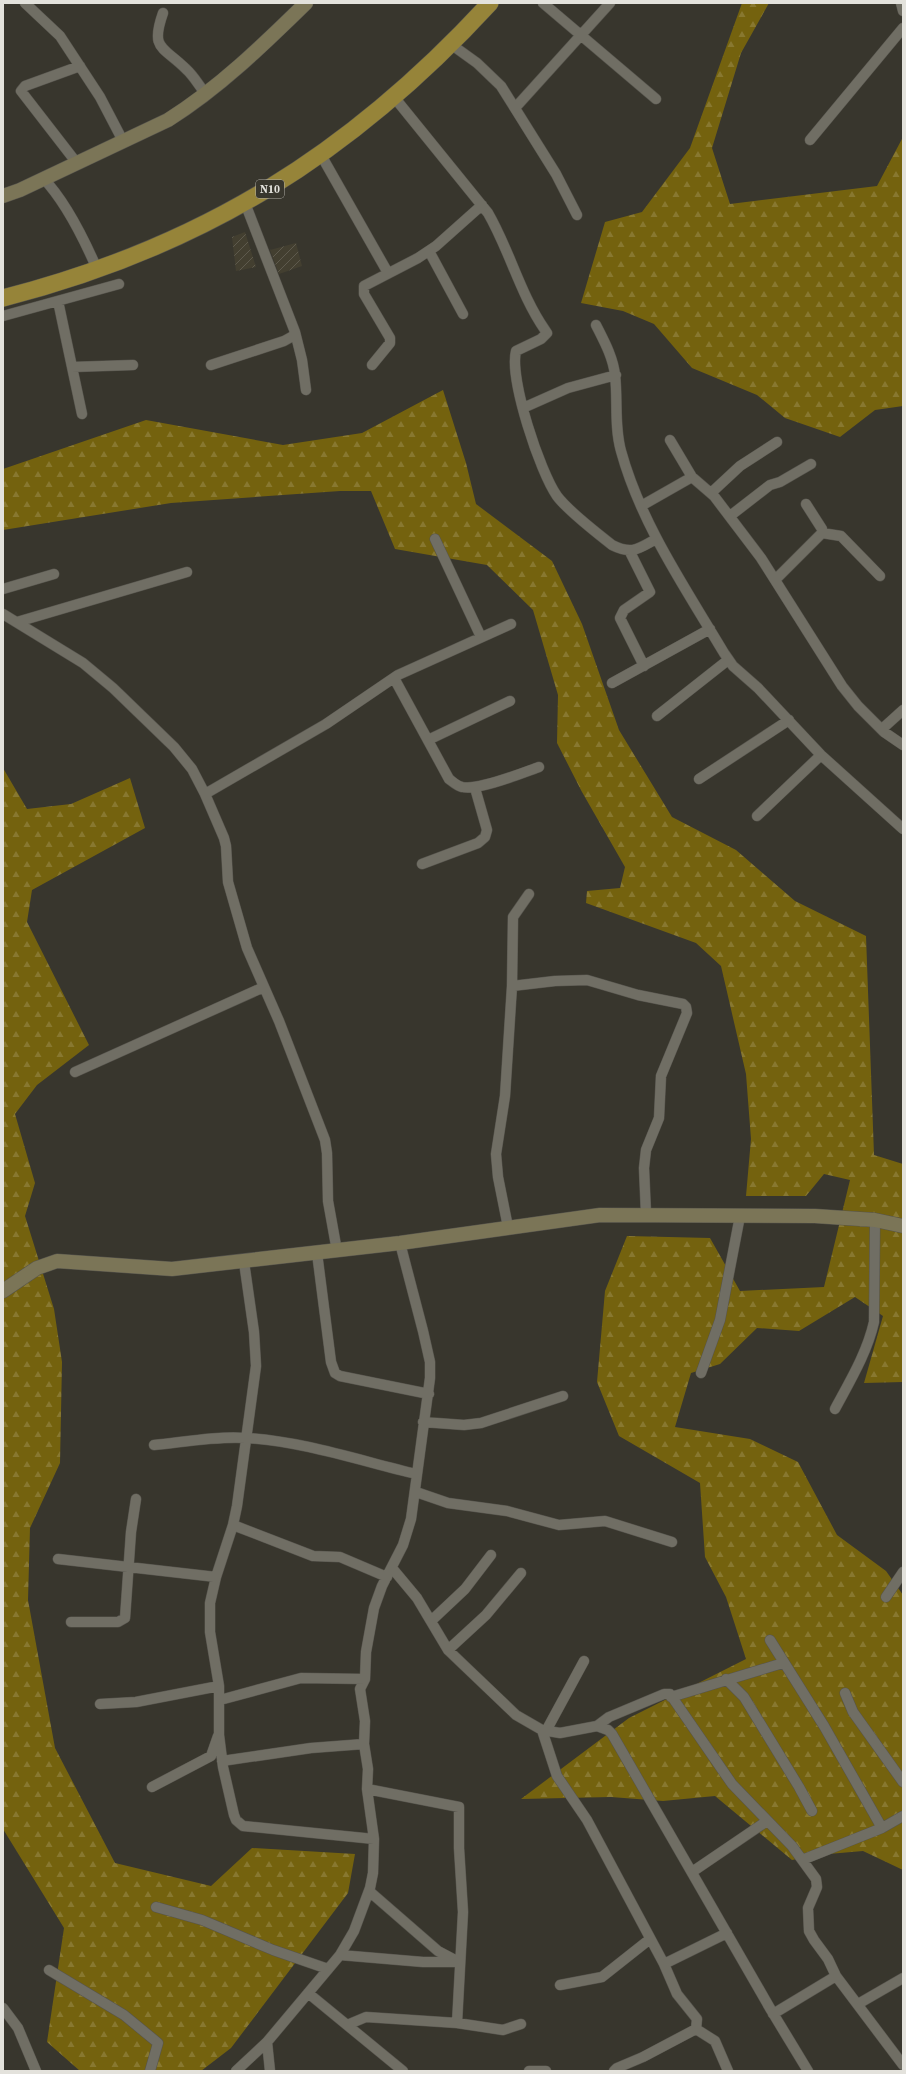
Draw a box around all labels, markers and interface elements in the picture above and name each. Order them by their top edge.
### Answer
road number: N10 [256,180,284,198]

